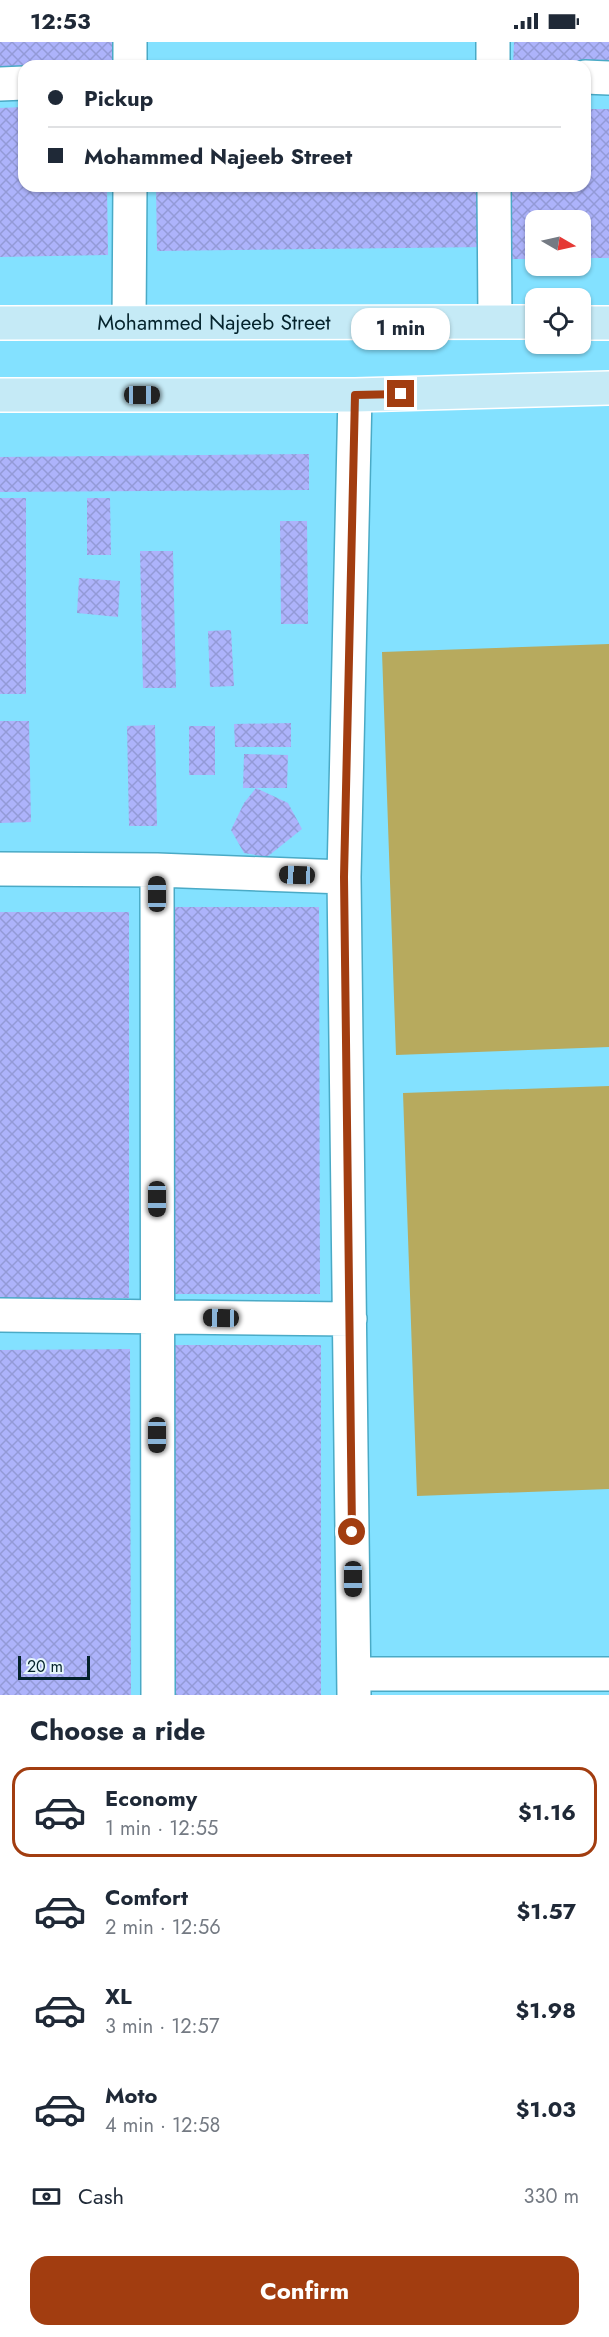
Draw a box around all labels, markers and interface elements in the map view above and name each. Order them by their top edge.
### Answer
text: 12:53 [30,5,91,37]
text: Pickup [84,82,153,114]
text: Mohammed Najeeb Street [84,140,352,172]
north arrow [525,210,591,276]
map controls [525,210,591,354]
button: locate [525,288,591,354]
street label: Mohammed Najeeb Street [97,307,331,338]
callout: 1 min [352,307,450,349]
text: 1 min [376,314,425,343]
route end [387,380,414,407]
car [124,386,160,404]
car [279,865,315,885]
car [148,876,166,912]
car [148,1181,166,1217]
car [203,1309,239,1327]
car [148,1417,166,1453]
route start [338,1518,365,1545]
car [344,1561,362,1597]
scale bar [18,1653,90,1680]
text: 20 m [27,1655,63,1678]
text: Choose a ride [30,1711,205,1750]
text: Economy [105,1782,197,1814]
icon: car [33,1785,87,1839]
text: $1.16 [518,1796,576,1828]
text: 1 min · 12:55 [105,1814,218,1843]
text: Comfort [105,1881,188,1913]
icon: car [33,1884,87,1938]
text: $1.57 [517,1895,576,1927]
text: 2 min · 12:56 [105,1913,221,1942]
text: XL [105,1980,132,2012]
icon: car [33,1983,87,2037]
text: $1.98 [516,1994,576,2026]
text: 3 min · 12:57 [105,2012,219,2041]
text: Moto [105,2079,158,2111]
icon: car [33,2082,87,2136]
text: $1.03 [516,2093,576,2125]
text: 4 min · 12:58 [105,2111,221,2140]
icon: cash [30,2180,63,2213]
text: Cash [78,2180,124,2212]
text: 330 m [524,2182,579,2211]
button: Confirm [30,2256,579,2325]

